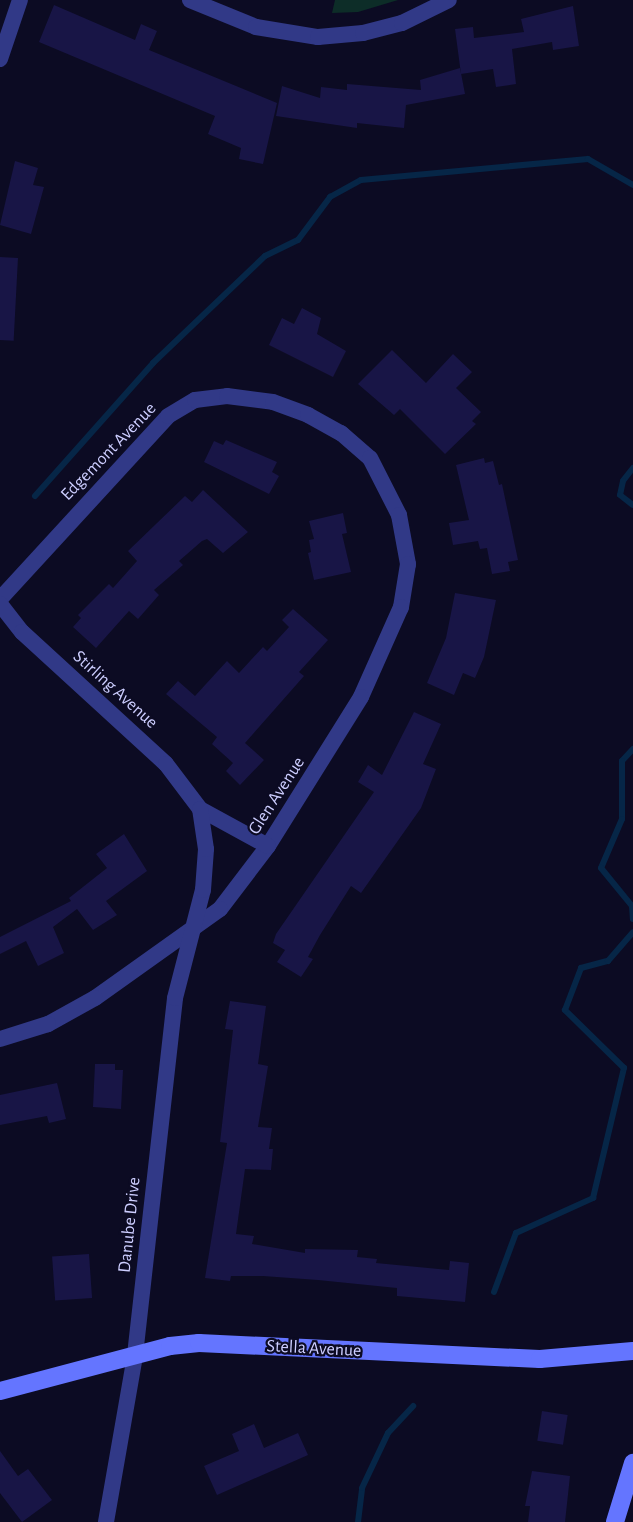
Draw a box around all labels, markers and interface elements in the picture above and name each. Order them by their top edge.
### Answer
street label: Edgemont Avenue [57,398,161,506]
street label: Stirling Avenue [68,646,162,734]
street label: Glen Avenue [244,753,310,839]
street label: Danube Drive [114,1176,146,1274]
street label: Stella Avenue [266,1336,362,1362]

